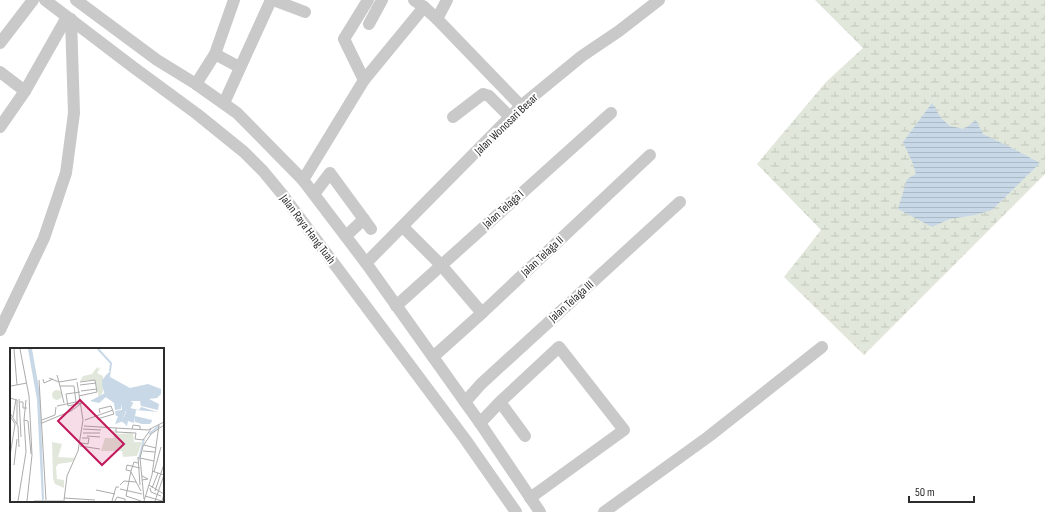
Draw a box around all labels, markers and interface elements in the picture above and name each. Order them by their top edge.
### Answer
street label: Jalan Wonosari Besar [471,90,542,159]
street label: Jalan Telaga I [479,187,527,232]
street label: Jalan Raya Hang Tuah [276,191,339,267]
street label: Jalan Telaga II [517,233,567,281]
street label: Jalan Telaga III [545,277,597,326]
inset map [10,348,164,502]
scale bar [909,478,974,504]
text: 50 m [915,485,935,500]

